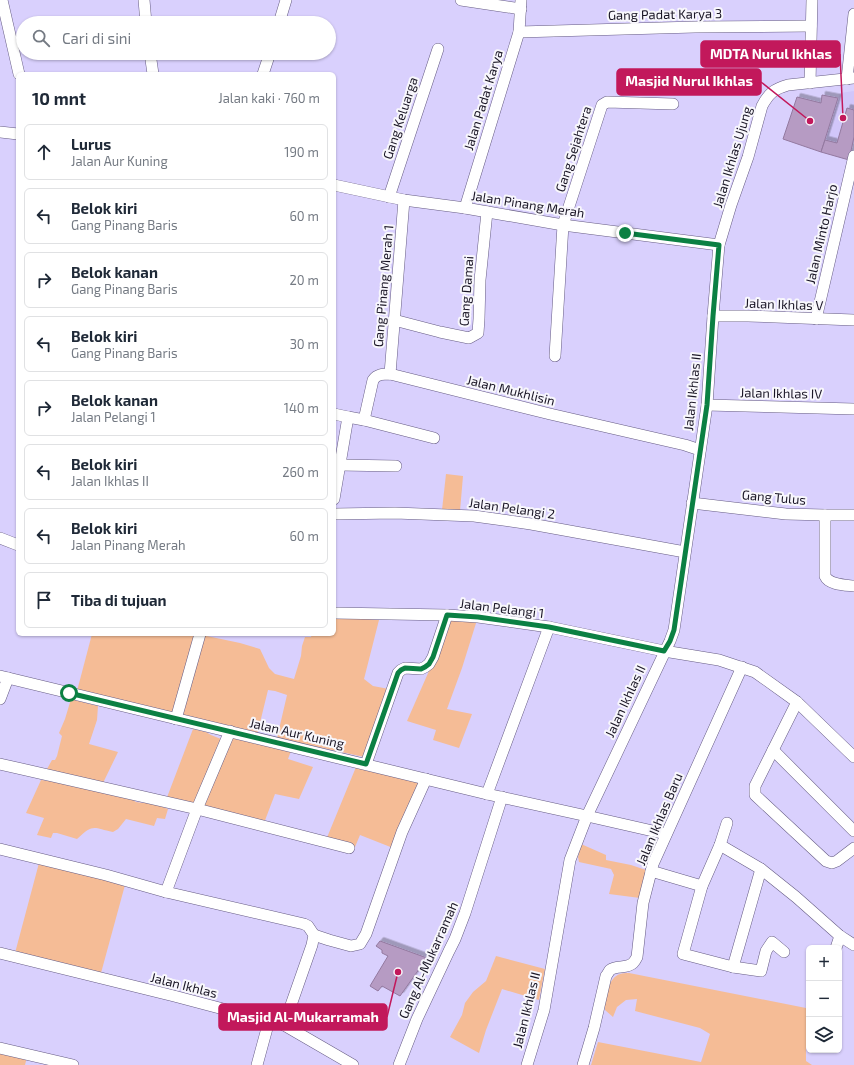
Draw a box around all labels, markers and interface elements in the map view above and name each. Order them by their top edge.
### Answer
street label: Gang Padat Karya 3 [608,5,722,23]
search box [16,16,336,60]
icon: search [30,27,52,49]
text: Cari di sini [62,29,131,47]
callout: MDTA Nurul Ikhlas [701,41,840,67]
text: MDTA Nurul Ikhlas [710,45,832,62]
street label: Jalan Padat Karya [460,48,506,152]
callout: Masjid Nurul Ikhlas [617,69,761,95]
text: Masjid Nurul Ikhlas [625,72,753,89]
street label: Gang Keluarga [379,75,421,161]
text: 10 mnt [32,88,86,108]
text: Jalan kaki · 760 m [218,90,320,106]
street label: Gang Sejahtera [552,104,594,194]
street label: Jalan Ikhlas Ujung [709,104,755,210]
text: Lurus [71,135,111,153]
icon: ahead [33,141,55,163]
text: 190 m [284,144,319,160]
text: Jalan Aur Kuning [71,153,168,169]
street label: Jalan Minto Harjo [802,182,840,286]
street label: Jalan Pinang Merah [470,187,586,221]
text: Belok kiri [71,199,137,217]
icon: left [33,205,55,227]
text: 60 m [289,208,319,224]
text: Gang Pinang Baris [71,217,178,233]
street label: Gang Pinang Merah 1 [370,224,396,348]
route end [616,224,634,242]
street label: Gang Damai [456,255,476,327]
text: Belok kanan [71,263,158,281]
icon: right [33,269,55,291]
text: 20 m [290,272,319,288]
text: Gang Pinang Baris [71,281,178,297]
street label: Jalan Ikhlas V [744,295,824,313]
text: Belok kiri [71,327,137,345]
icon: left [33,333,55,355]
text: 30 m [290,336,319,352]
text: Gang Pinang Baris [71,345,178,361]
street label: Jalan Ikhlas II [680,352,704,432]
street label: Jalan Mukhlisin [465,371,557,409]
street label: Jalan Ikhlas IV [740,384,822,402]
text: Belok kanan [71,391,158,409]
icon: right [33,397,55,419]
text: 140 m [284,400,319,416]
text: Jalan Pelangi 1 [71,409,156,425]
text: Belok kiri [71,455,137,473]
icon: left [33,461,55,483]
text: 260 m [282,464,319,480]
text: Jalan Ikhlas II [71,473,149,489]
street label: Gang Tulus [741,486,807,508]
street label: Jalan Pelangi 2 [468,494,556,522]
text: Belok kiri [71,519,137,537]
icon: left [33,525,55,547]
text: 60 m [289,528,319,544]
text: Jalan Pinang Merah [71,537,186,553]
icon: arrive [33,589,55,611]
text: Tiba di tujuan [71,591,167,609]
street label: Jalan Pelangi 1 [459,595,545,621]
street label: Jalan Ikhlas II [601,662,649,740]
route start [60,684,78,702]
street label: Jalan Aur Kuning [248,714,346,752]
street label: Jalan Ikhlas Baru [632,770,686,868]
street label: Gang Al-Mukarramah [395,899,461,1021]
map controls [806,945,842,1053]
button: + [806,945,842,981]
street label: Jalan Ikhlas [149,969,219,1001]
street label: Jalan Ikhlas II [509,970,543,1050]
button: − [806,981,842,1017]
callout: Masjid Al-Mukarramah [219,1004,387,1030]
text: Masjid Al-Mukarramah [227,1008,379,1025]
button: layers [806,1017,842,1053]

